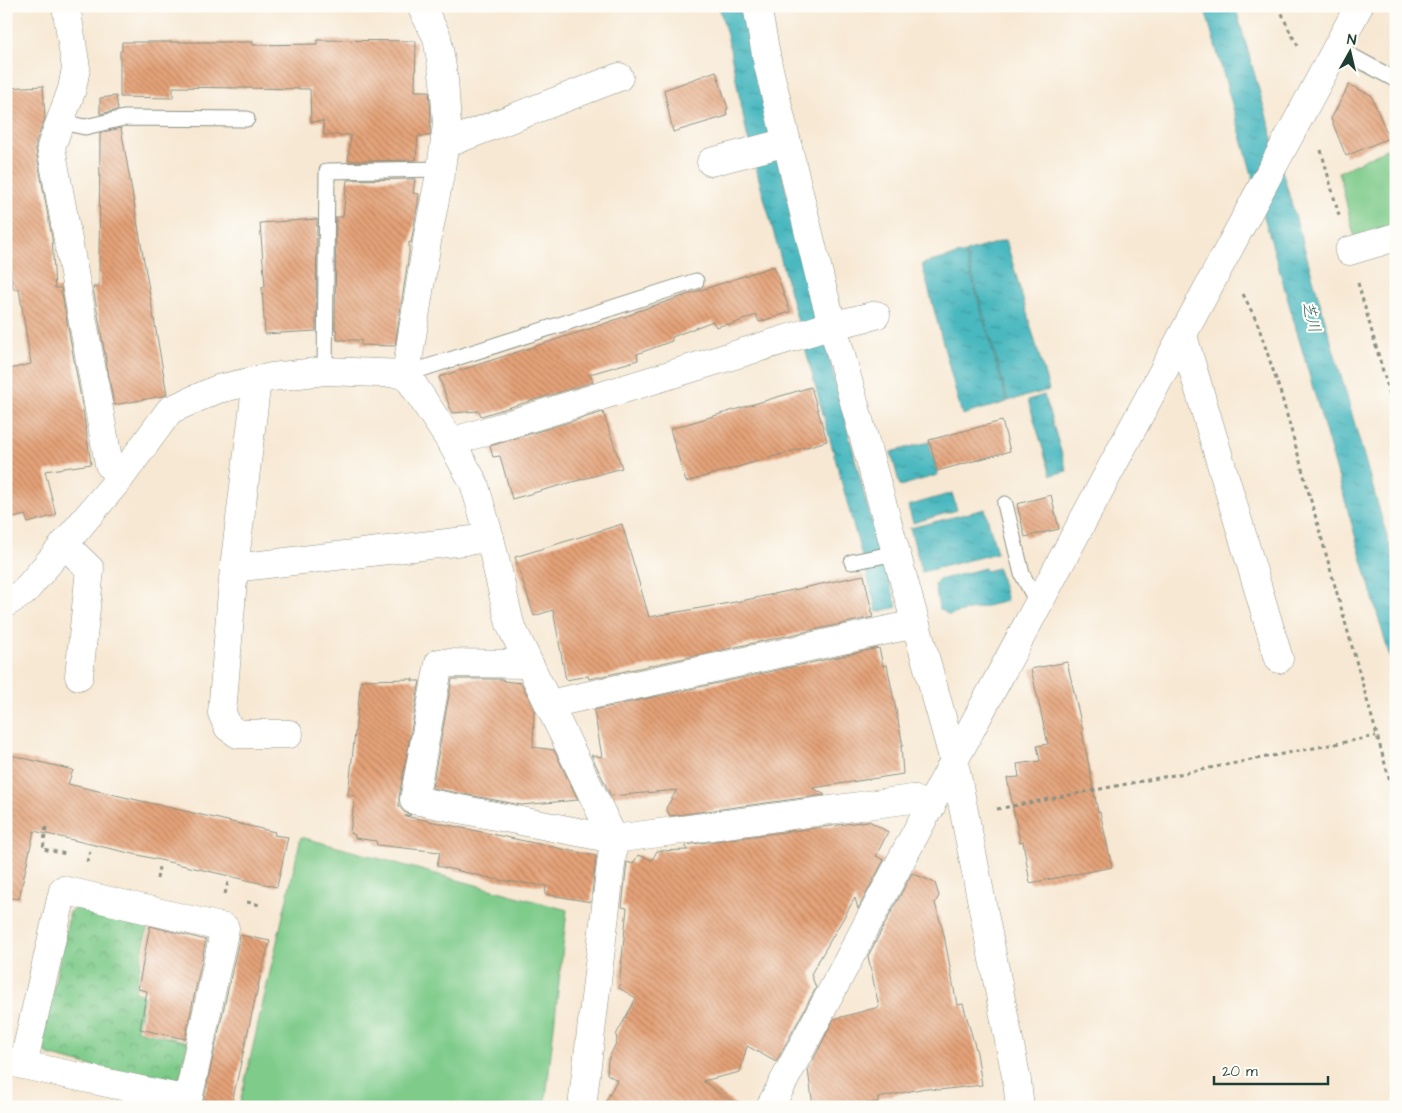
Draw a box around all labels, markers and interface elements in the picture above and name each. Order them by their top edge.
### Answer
north arrow [1324,28,1374,78]
text: N [1346,30,1358,51]
water label: 芝川 [1296,299,1326,335]
scale bar [1214,1053,1328,1085]
text: 20 m [1222,1061,1258,1082]

